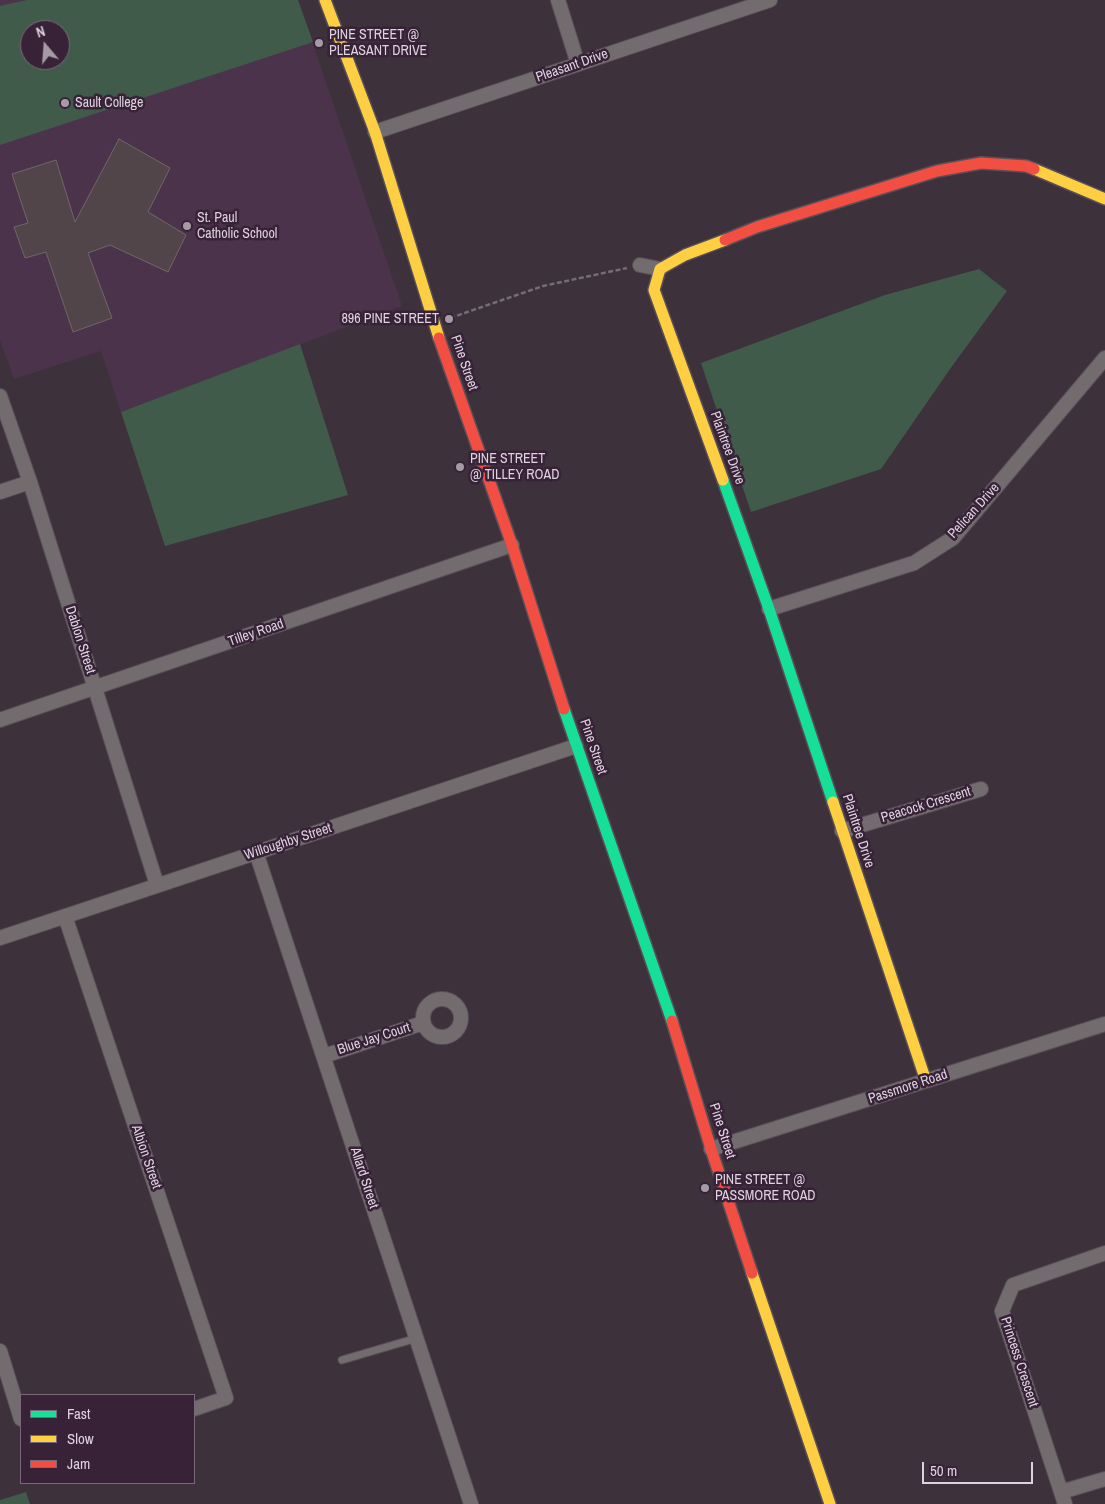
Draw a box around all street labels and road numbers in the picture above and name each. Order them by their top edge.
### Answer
street label: Pleasant Drive [534,46,610,86]
street label: Pine Street [447,333,481,393]
street label: Plaintree Drive [706,409,748,487]
street label: Pelican Drive [945,480,1003,542]
street label: Dablon Street [61,604,99,676]
street label: Tilley Road [226,616,286,650]
street label: Pine Street [576,717,610,777]
street label: Peacock Crescent [879,783,973,827]
street label: Plaintree Drive [838,792,878,870]
street label: Willoughby Street [242,820,334,864]
street label: Blue Jay Court [336,1019,412,1059]
street label: Passmore Road [866,1066,950,1108]
street label: Pine Street [705,1101,739,1161]
street label: Albion Street [127,1123,165,1191]
street label: Allard Street [346,1145,382,1211]
street label: Princess Crescent [997,1315,1041,1409]

